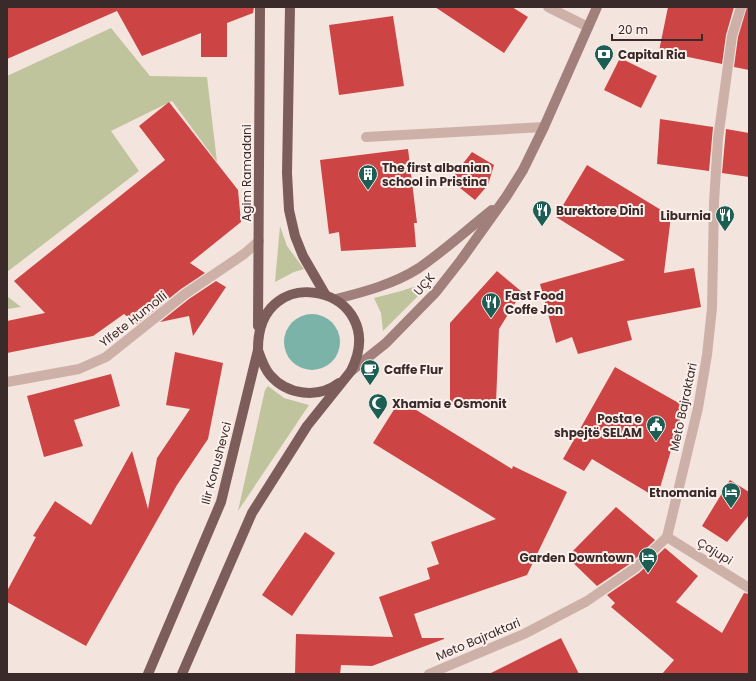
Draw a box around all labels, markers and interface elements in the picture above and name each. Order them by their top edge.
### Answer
scale bar [612,16,702,42]
text: 20 m [618,21,648,38]
bank icon: Capital Ria [593,43,615,71]
place label: Capital Ria [618,46,686,63]
street label: Agim Ramadani [238,124,255,222]
place label: The first albanian school in Pristina [382,159,490,190]
building icon: The first albanian school in Pristina [357,163,379,191]
restaurant icon: Burektore Dini [531,199,553,227]
place label: Burektore Dini [556,202,643,219]
restaurant icon: Liburnia [714,204,736,232]
place label: Liburnia [661,207,711,224]
street label: UÇK [410,269,438,299]
street label: Ylfete Humolli [96,287,170,351]
place label: Fast Food Coffe Jon [505,287,564,318]
restaurant icon: Fast Food Coffe Jon [480,291,502,319]
cafe icon: Caffe Flur [359,358,381,386]
place label: Caffe Flur [384,361,443,378]
street label: Meto Bajraktari [665,361,701,453]
mosque icon: Xhamia e Osmonit [367,392,389,420]
place label: Xhamia e Osmonit [392,395,507,412]
place label: Posta e shpejtë SELAM [554,410,643,441]
public building icon: Posta e shpejtë SELAM [645,414,667,442]
street label: Ilir Konushevci [197,420,235,506]
hotel icon: Etnomania [720,481,742,509]
place label: Etnomania [649,484,717,501]
street label: Çajupi [694,533,736,569]
hotel icon: Garden Downtown [637,546,659,574]
place label: Garden Downtown [520,549,634,566]
street label: Meto Bajraktari [433,614,523,664]

